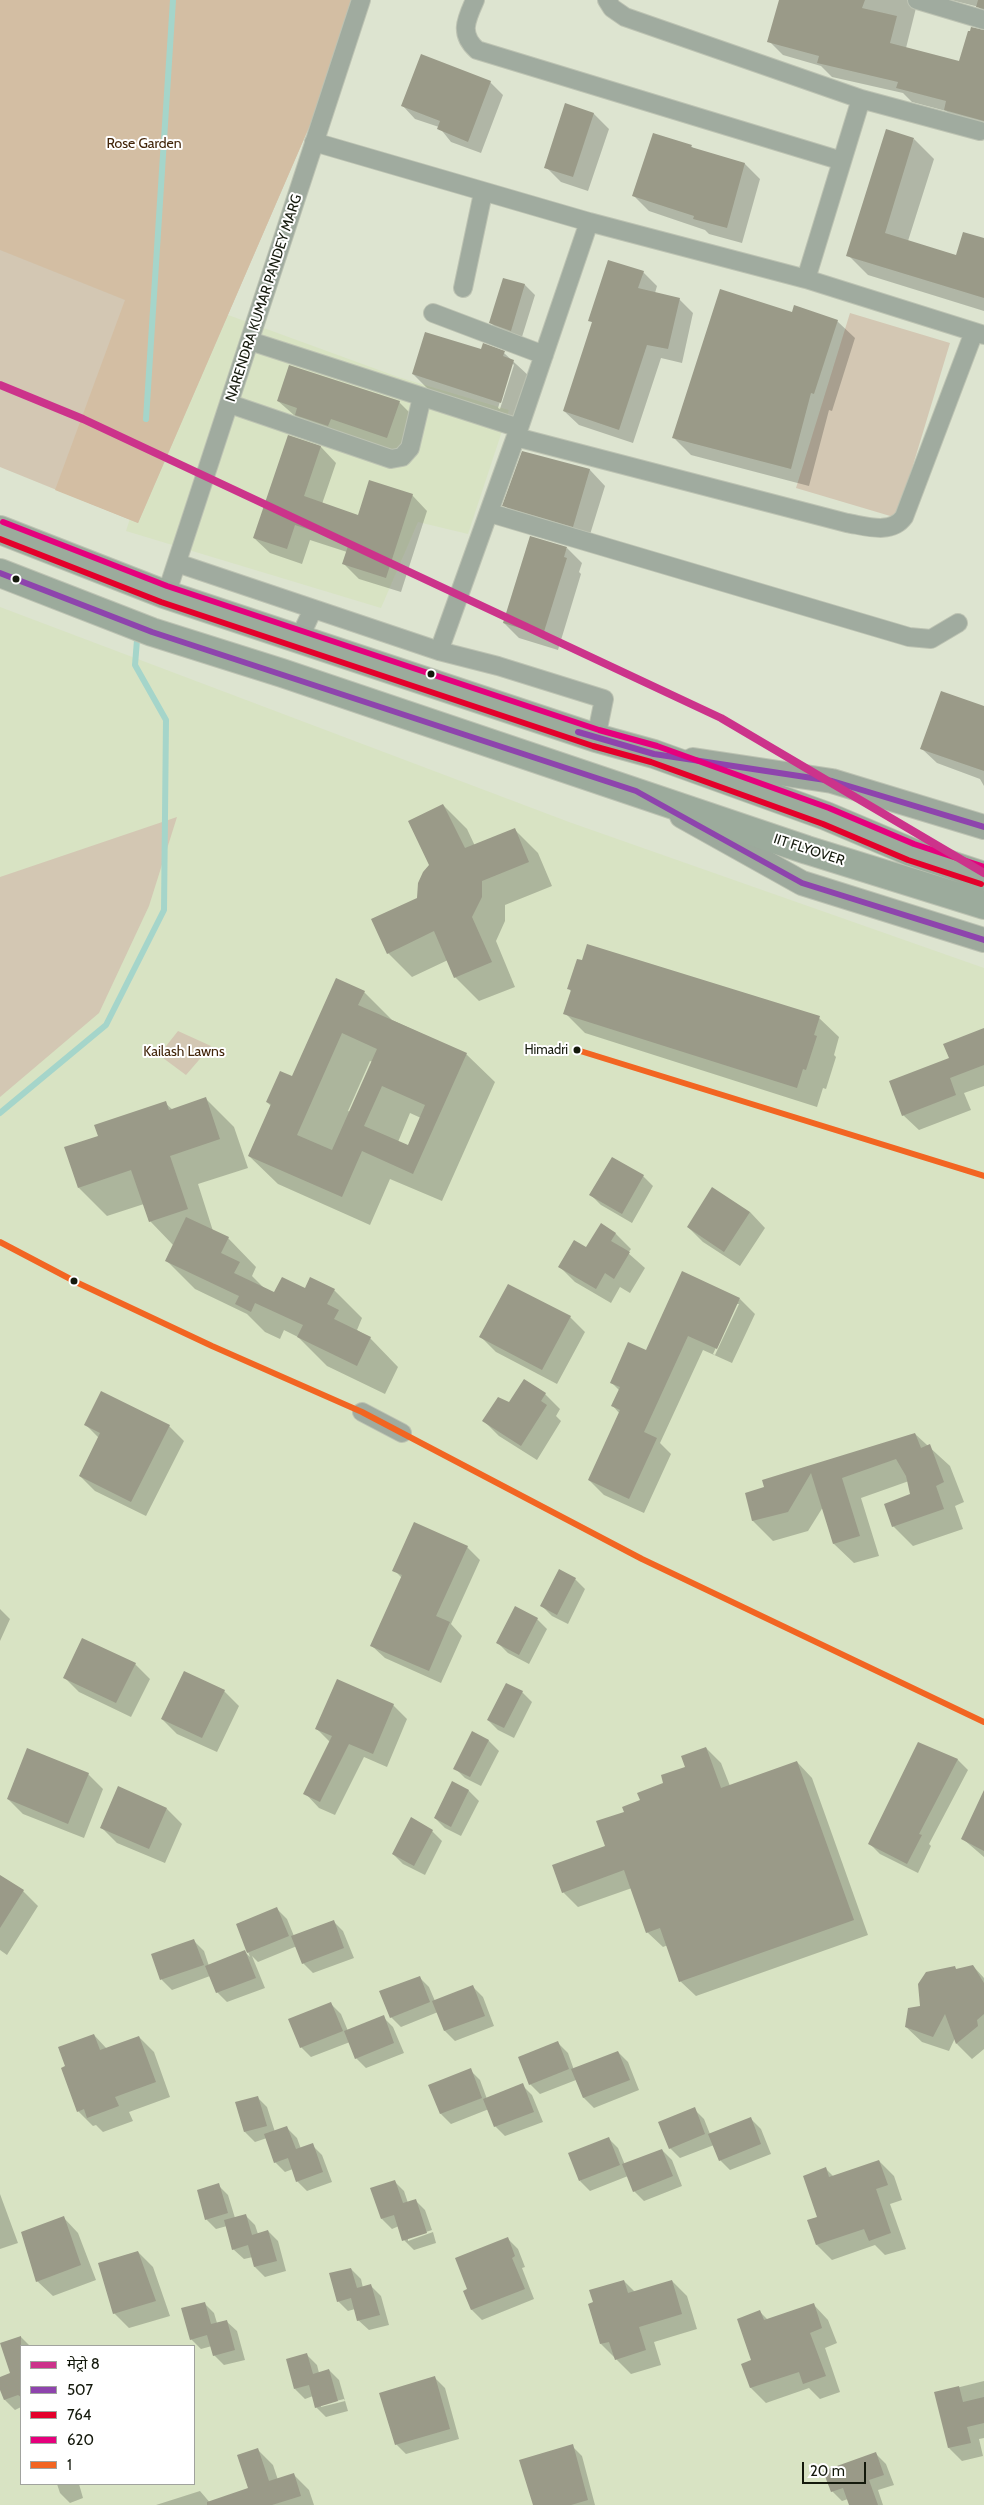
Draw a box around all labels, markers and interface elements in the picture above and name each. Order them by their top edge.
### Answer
park label: Rose Garden [106,136,182,152]
street label: NARENDRA KUMAR PANDEY MARG [222,192,306,404]
unlabelled marker [11,574,21,584]
unlabelled marker [426,669,436,679]
street label: IIT FLYOVER [771,831,847,869]
place label: Himadri [524,1042,568,1058]
park label: Kailash Lawns [143,1044,225,1060]
marker: Himadri [572,1045,582,1055]
unlabelled marker [69,1276,79,1286]
legend [20,2345,195,2485]
text: मेट्रो 8 [67,2355,100,2373]
text: 507 [67,2381,93,2399]
text: 764 [67,2406,91,2424]
text: 620 [67,2431,94,2449]
scale bar [804,2452,868,2484]
text: 1 [67,2456,72,2474]
text: 20 m [810,2462,845,2480]

